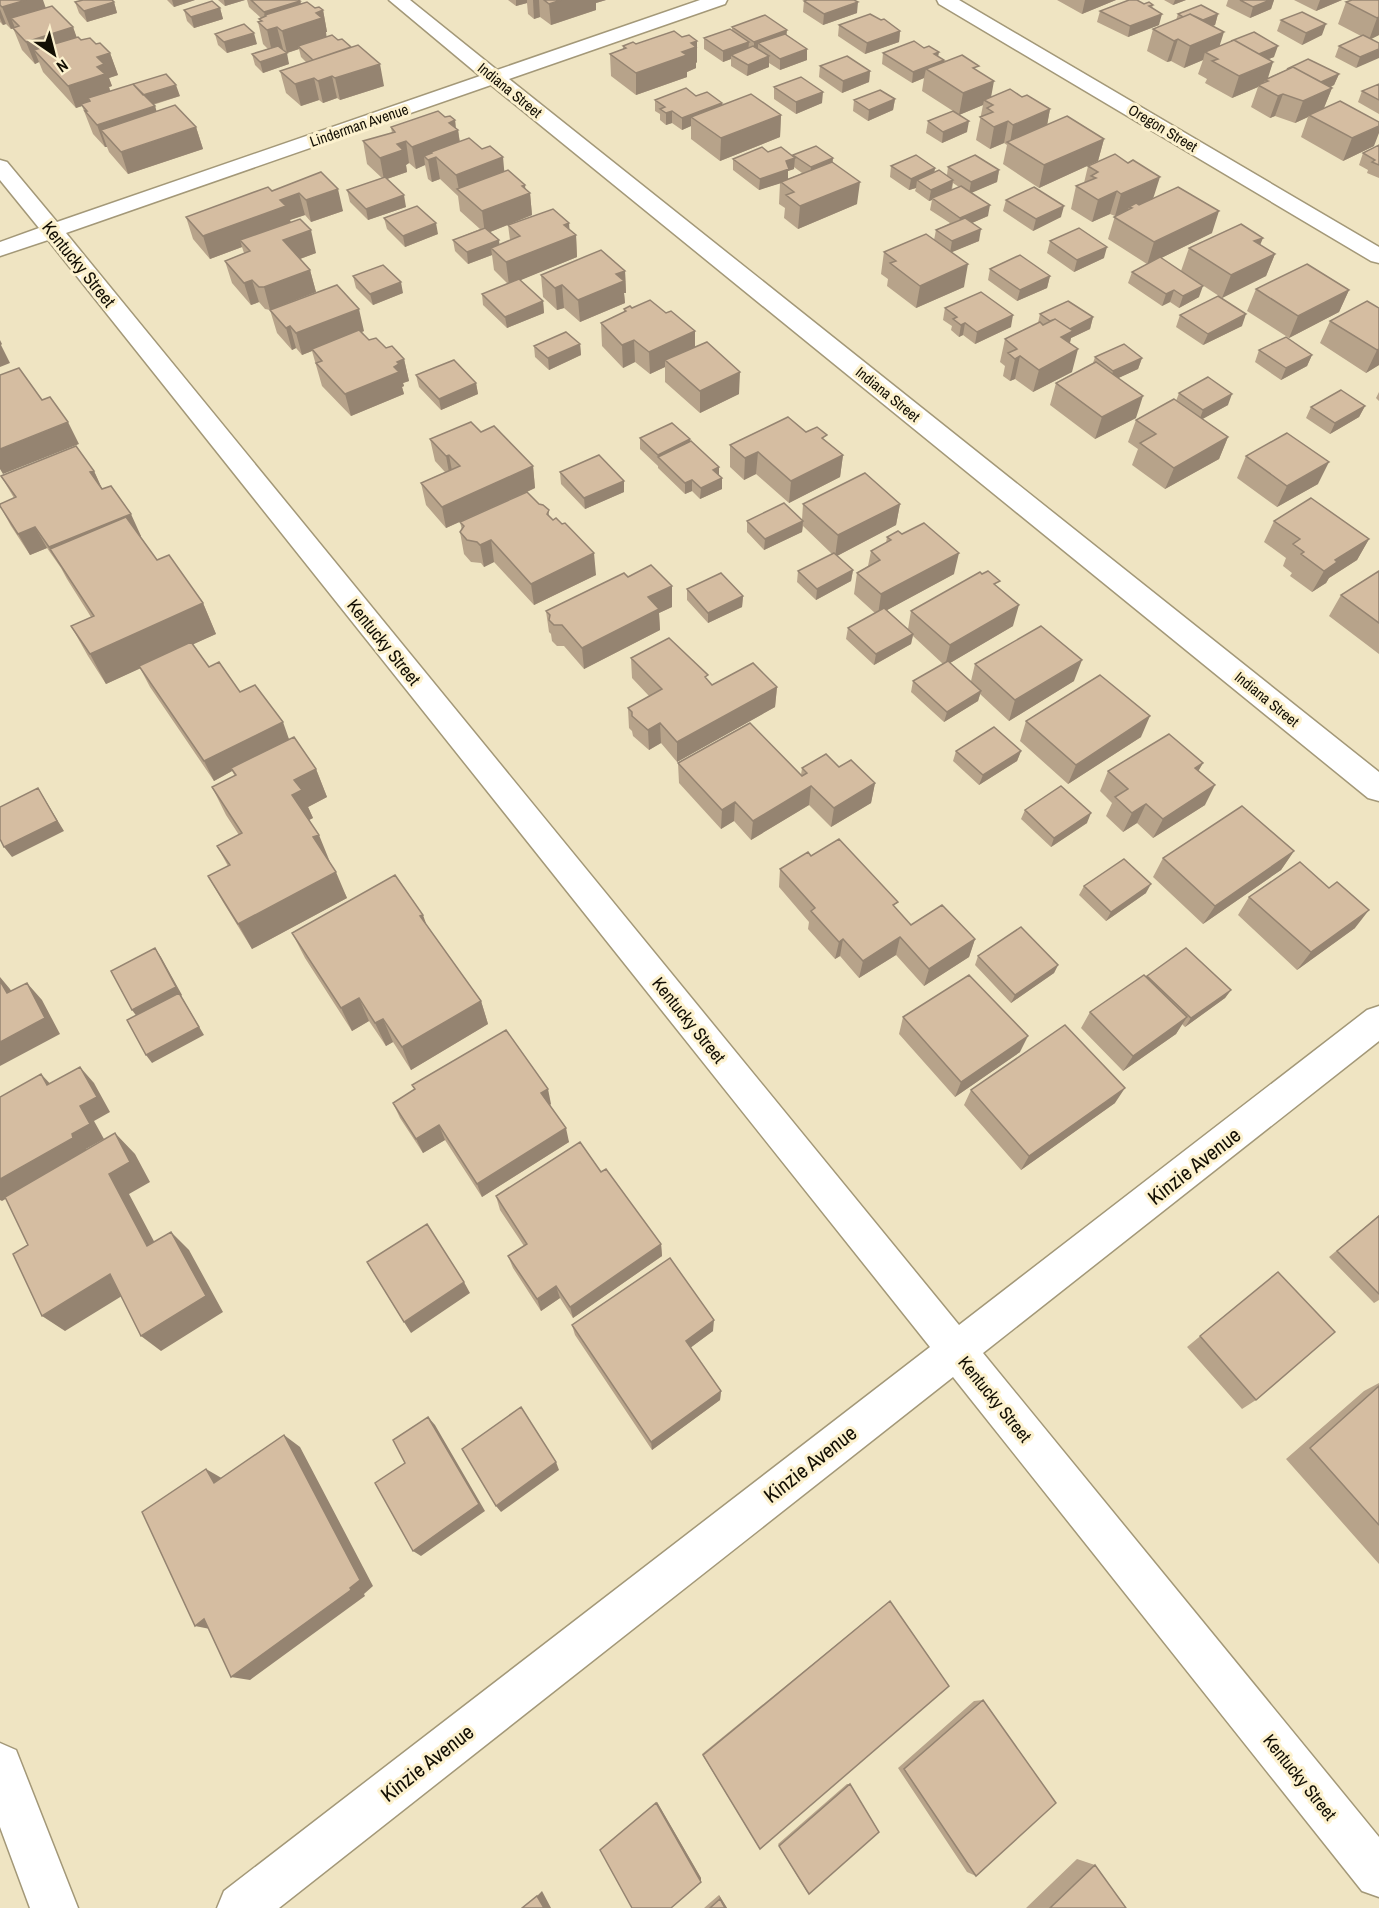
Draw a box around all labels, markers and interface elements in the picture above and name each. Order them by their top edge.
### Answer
north arrow [24,24,84,84]
text: N [52,55,73,78]
street label: Indiana Street [473,58,547,123]
street label: Linderman Avenue [307,98,411,152]
street label: Oregon Street [1124,99,1202,157]
street label: Kentucky Street [36,216,122,312]
street label: Indiana Street [851,362,925,427]
street label: Kentucky Street [341,594,427,690]
street label: Indiana Street [1230,667,1304,732]
street label: Kentucky Street [646,972,732,1068]
street label: Kinzie Avenue [1141,1120,1247,1212]
street label: Kentucky Street [952,1351,1038,1447]
street label: Kinzie Avenue [757,1418,863,1510]
street label: Kinzie Avenue [374,1717,480,1809]
street label: Kentucky Street [1257,1729,1343,1825]

